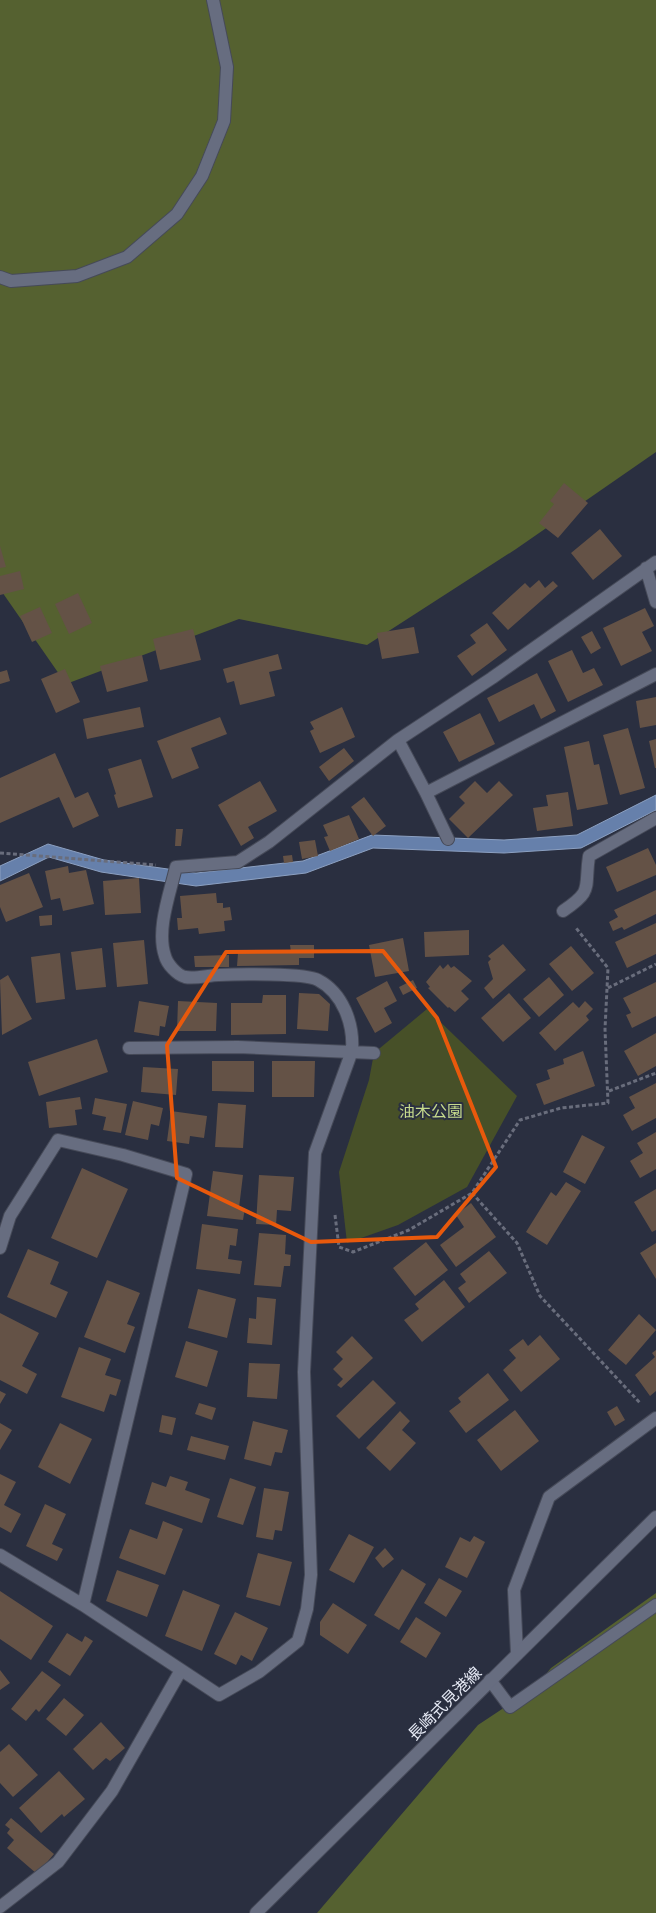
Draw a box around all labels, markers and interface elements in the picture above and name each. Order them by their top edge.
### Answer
park label: 油木公園 [399,1101,463,1120]
street label: 長崎式見港線 [403,1662,485,1744]

